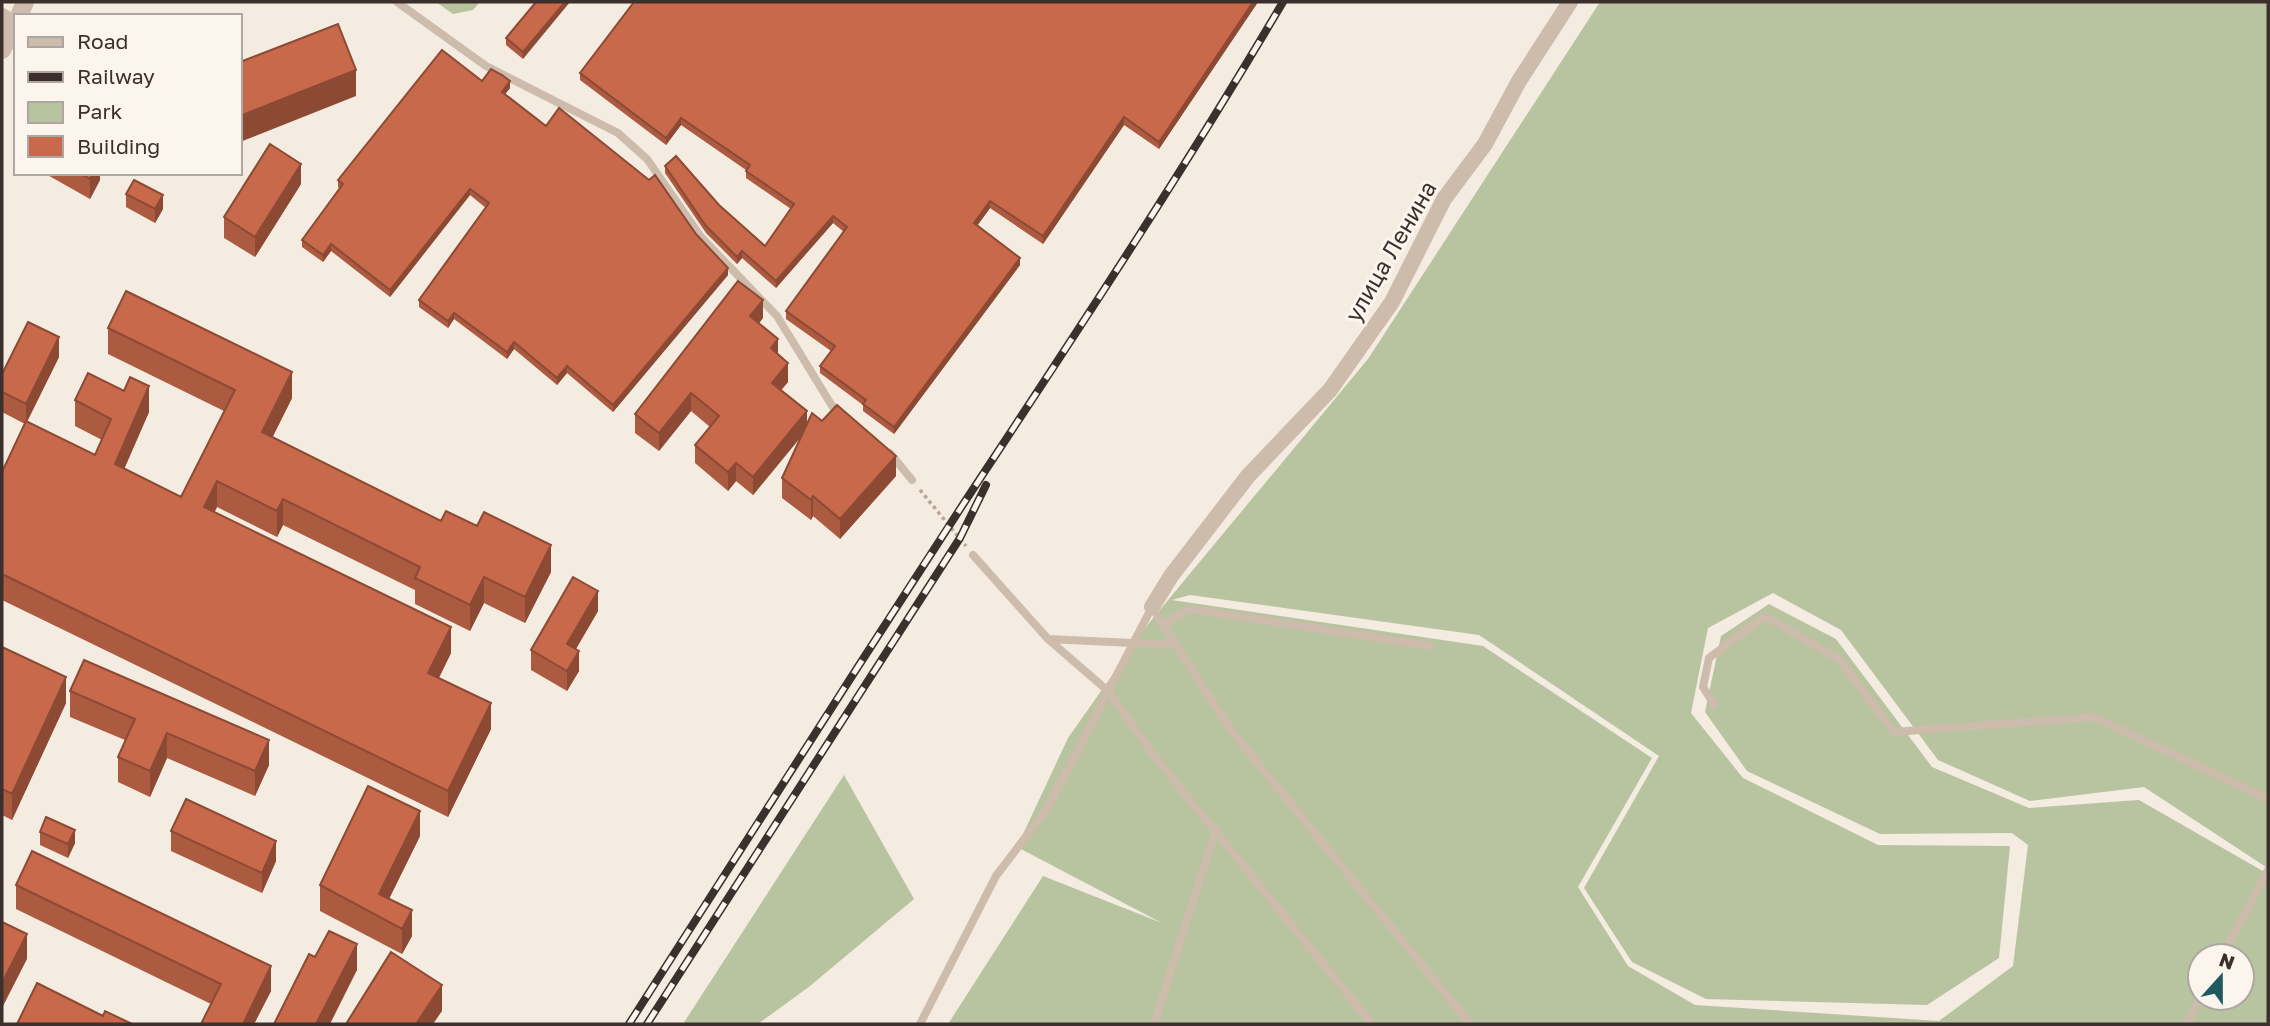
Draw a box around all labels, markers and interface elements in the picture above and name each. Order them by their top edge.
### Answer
legend [14,14,242,175]
text: Road [77,28,128,54]
text: Railway [77,63,155,89]
text: Park [77,98,123,124]
text: Building [77,133,160,159]
street label: улица Ленина [1338,176,1442,326]
north arrow [2186,942,2256,1012]
text: N [2216,947,2238,974]

